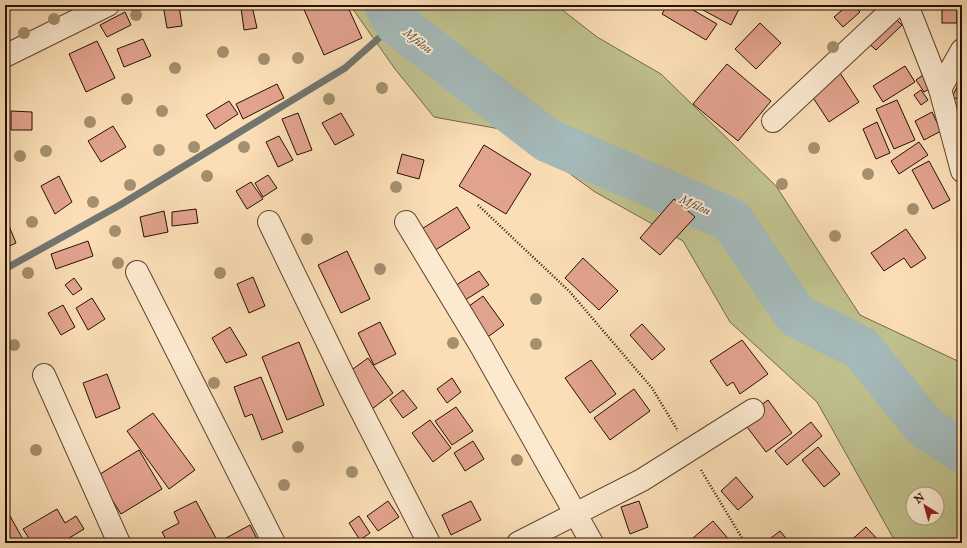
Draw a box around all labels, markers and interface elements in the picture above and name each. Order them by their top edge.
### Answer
water label: Mfilou [400,25,435,57]
water label: Mfilou [676,192,713,218]
north arrow [905,486,945,526]
text: N [912,490,927,506]

